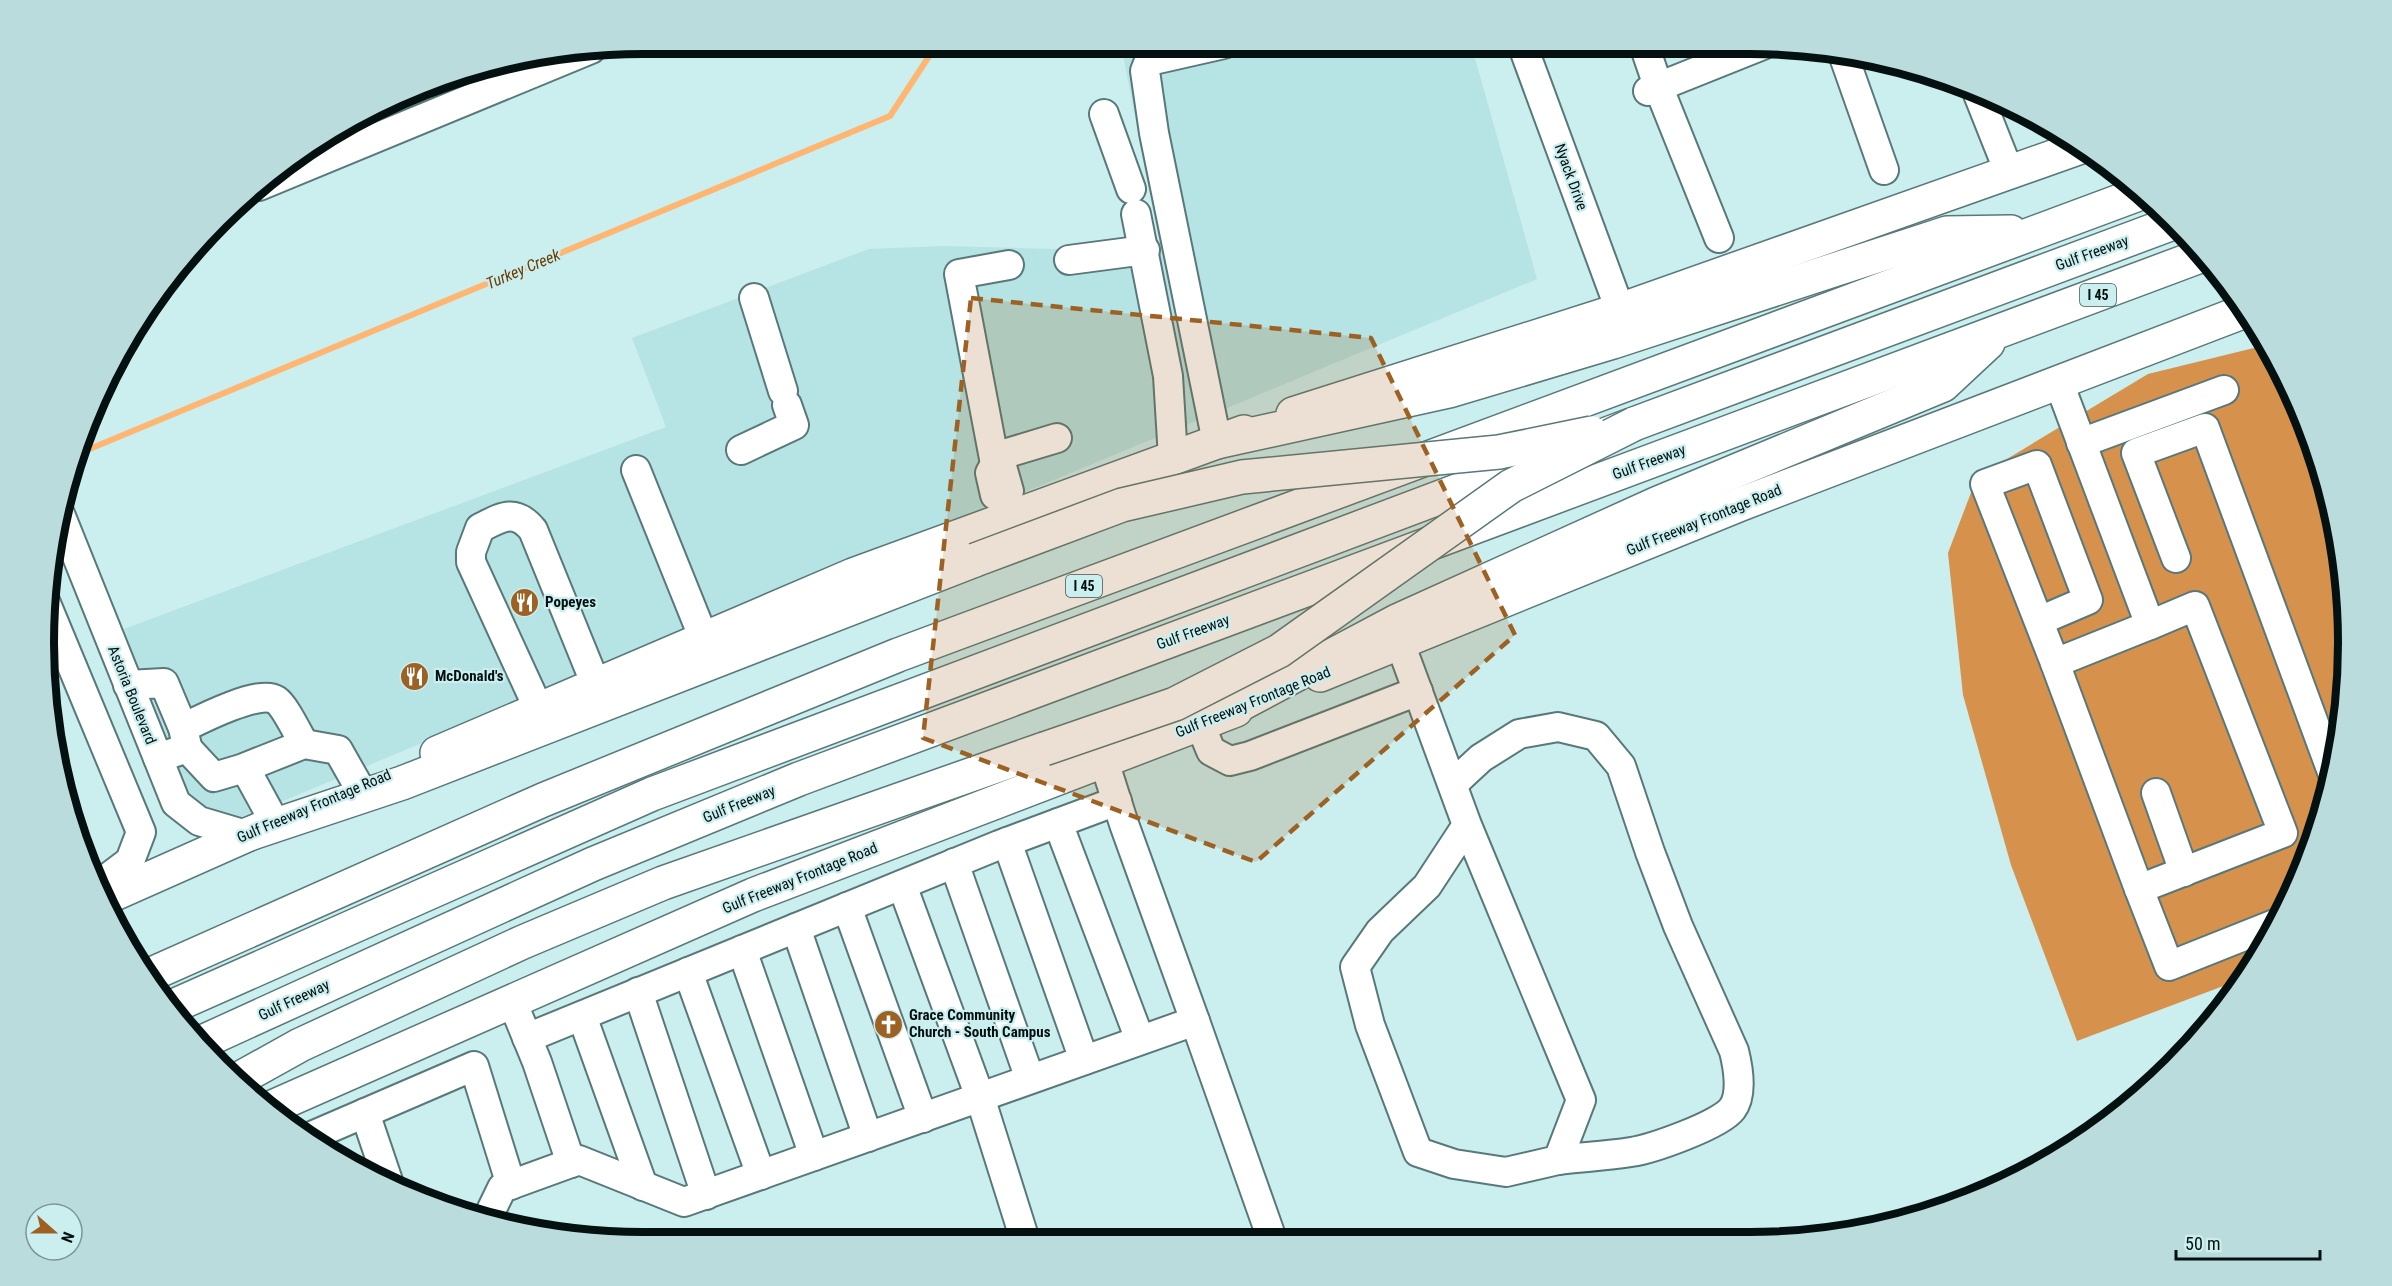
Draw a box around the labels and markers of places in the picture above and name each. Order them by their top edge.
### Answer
restaurant icon: Popeyes [508,586,540,618]
place label: Popeyes [545,593,596,611]
restaurant icon: McDonald's [398,660,430,692]
place label: McDonald's [435,667,504,685]
place label: Grace Community Church - South Campus [909,1006,1051,1041]
church icon: Grace Community Church - South Campus [872,1008,904,1040]

